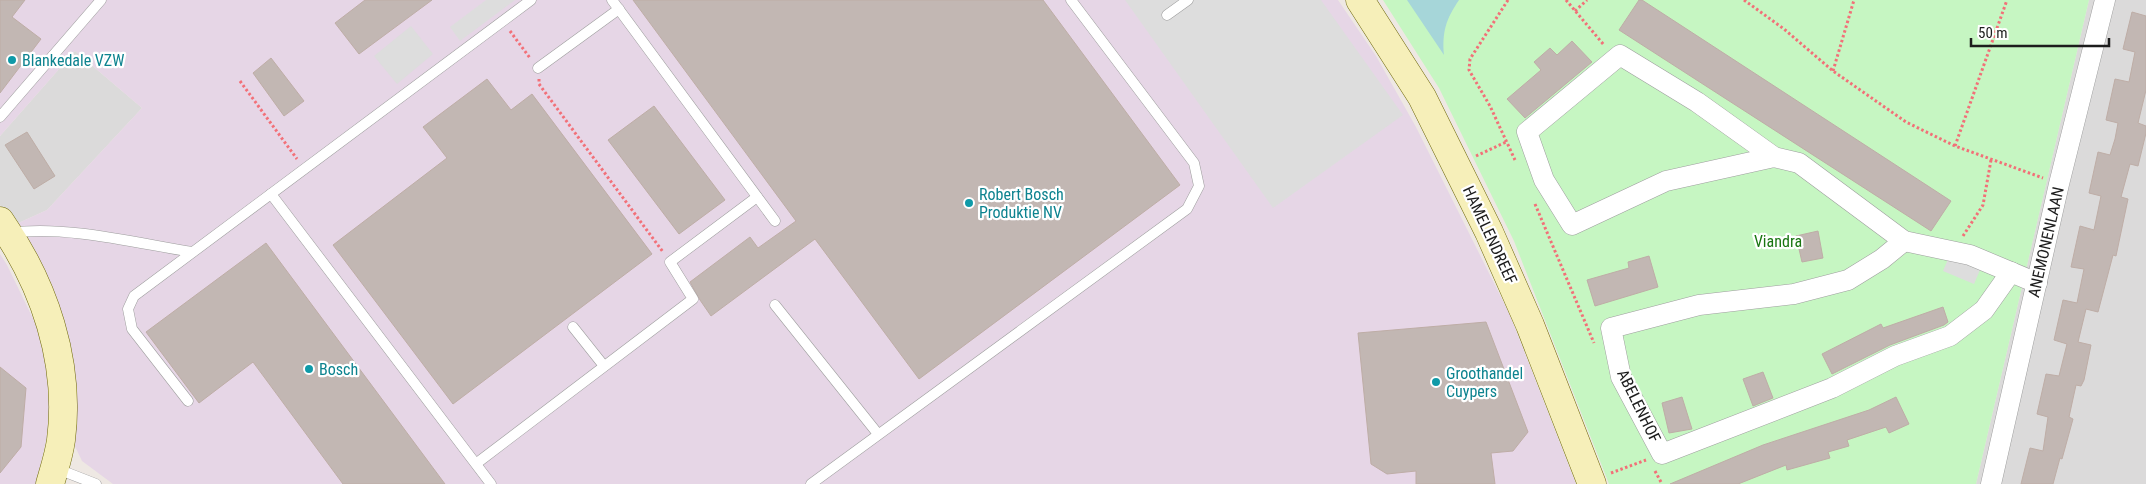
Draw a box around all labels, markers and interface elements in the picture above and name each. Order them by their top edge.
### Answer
scale bar [1971,15,2108,47]
text: 50 m [1978,24,2008,42]
place label: Blankedale VZW [22,51,124,70]
marker: Blankedale VZW [6,54,18,66]
street label: HAMELENDREEF [1459,183,1521,287]
place label: Robert Bosch Produktie NV [979,185,1064,222]
street label: ANEMONENLAAN [2024,185,2068,299]
marker: Robert Bosch Produktie NV [963,197,975,209]
park label: Viandra [1754,232,1802,251]
place label: Bosch [319,360,358,379]
marker: Bosch [303,363,315,375]
place label: Groothandel Cuypers [1446,364,1523,401]
street label: ABELENHOF [1613,367,1665,446]
marker: Groothandel Cuypers [1430,376,1442,388]

